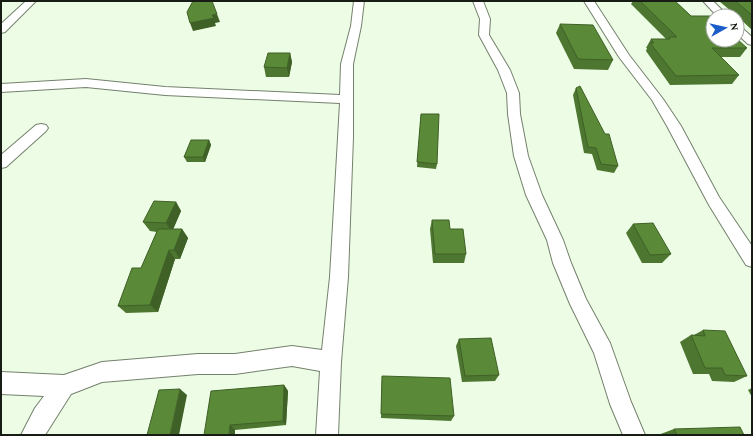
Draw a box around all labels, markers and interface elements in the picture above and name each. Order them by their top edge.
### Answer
north arrow [705,8,745,48]
text: N [728,22,741,32]

